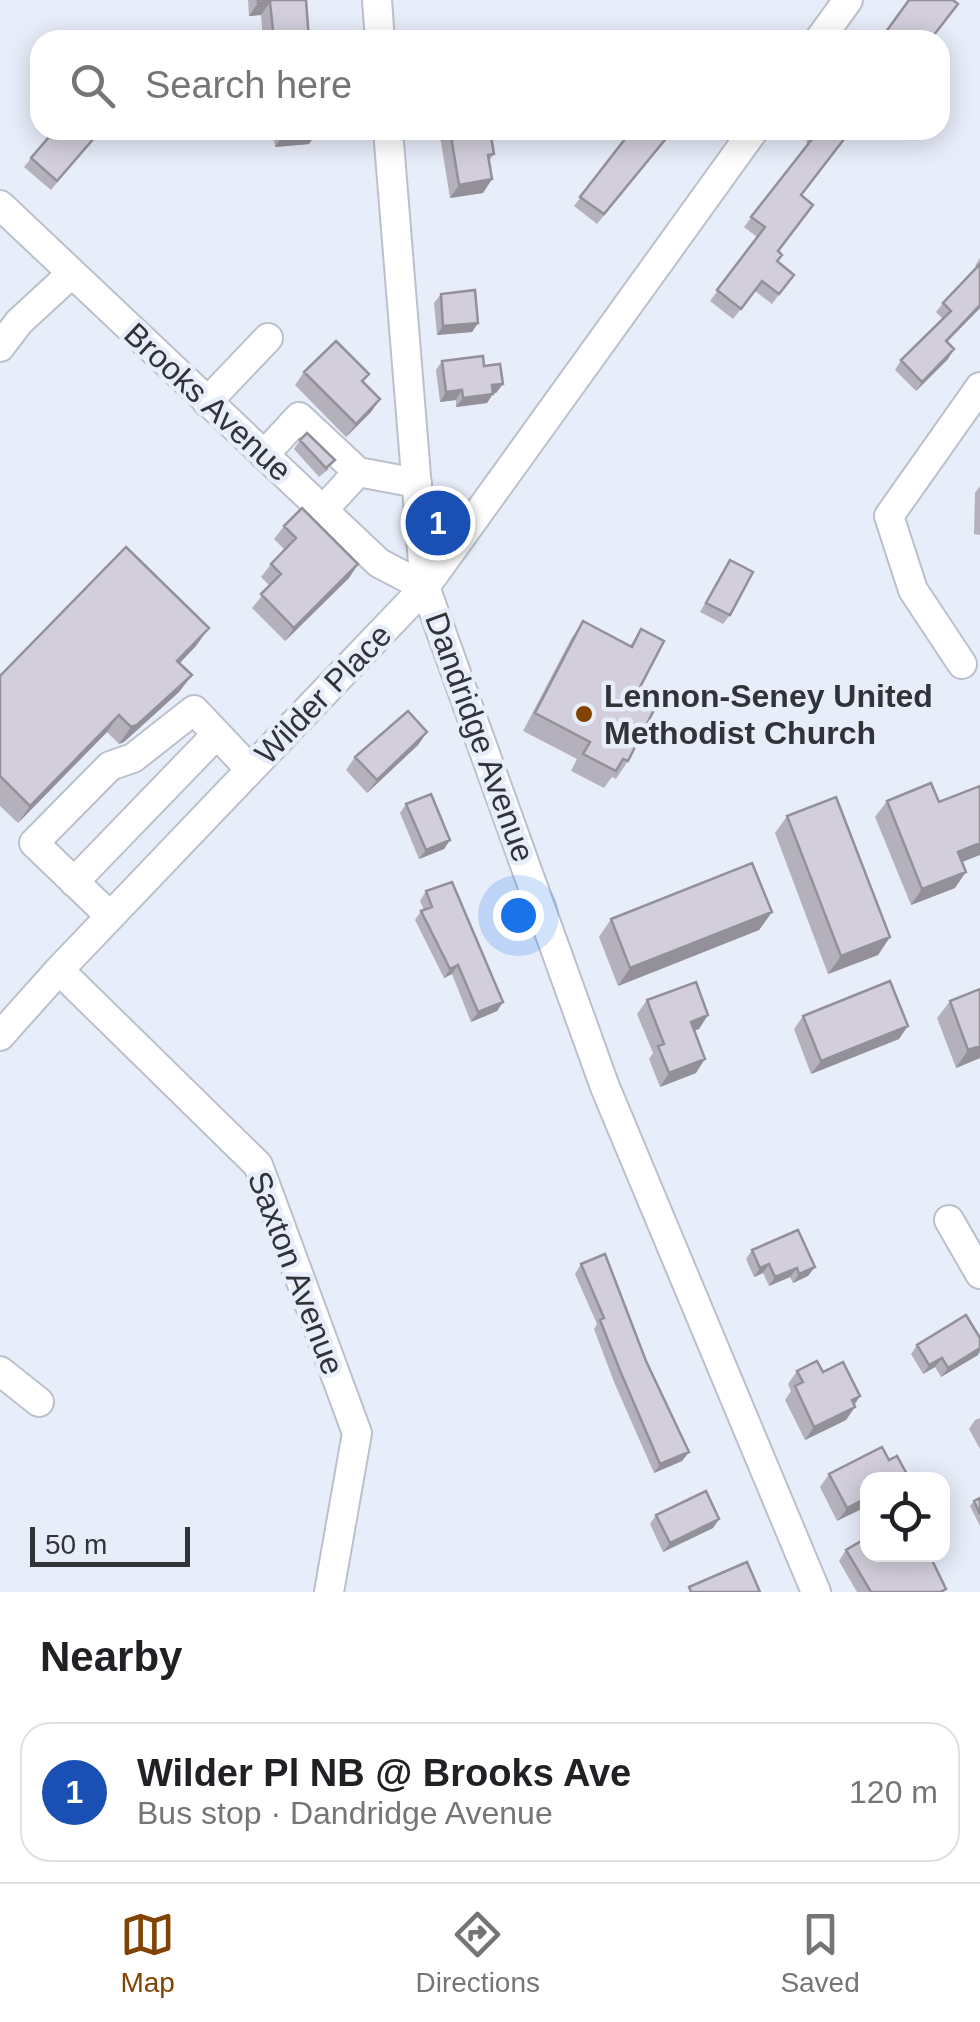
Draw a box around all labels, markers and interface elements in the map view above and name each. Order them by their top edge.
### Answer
search box [30,30,950,140]
icon: search [65,58,120,113]
text: Search here [145,64,352,106]
street label: Brooks Avenue [117,316,299,488]
pin: 1 [406,486,470,560]
street label: Dandridge Avenue [418,607,542,867]
street label: Wilder Place [248,617,398,771]
place label: Lennon-Seney United Methodist Church [604,678,933,751]
marker: Lennon-Seney United Methodist Church [573,703,595,725]
your location [493,890,544,941]
street label: Saxton Avenue [241,1166,351,1380]
map controls [860,1472,950,1562]
button: locate [860,1472,950,1562]
scale bar [30,1522,190,1566]
text: 50 m [45,1529,107,1560]
text: Nearby [40,1633,182,1680]
text: Wilder Pl NB @ Brooks Ave [137,1752,631,1794]
text: 1 [66,1774,83,1810]
text: 120 m [849,1774,938,1810]
text: Bus stop · Dandridge Avenue [137,1795,553,1831]
tab: Map [120,1907,175,1999]
tab: Directions [416,1907,540,1999]
tab: Saved [780,1907,860,1999]

